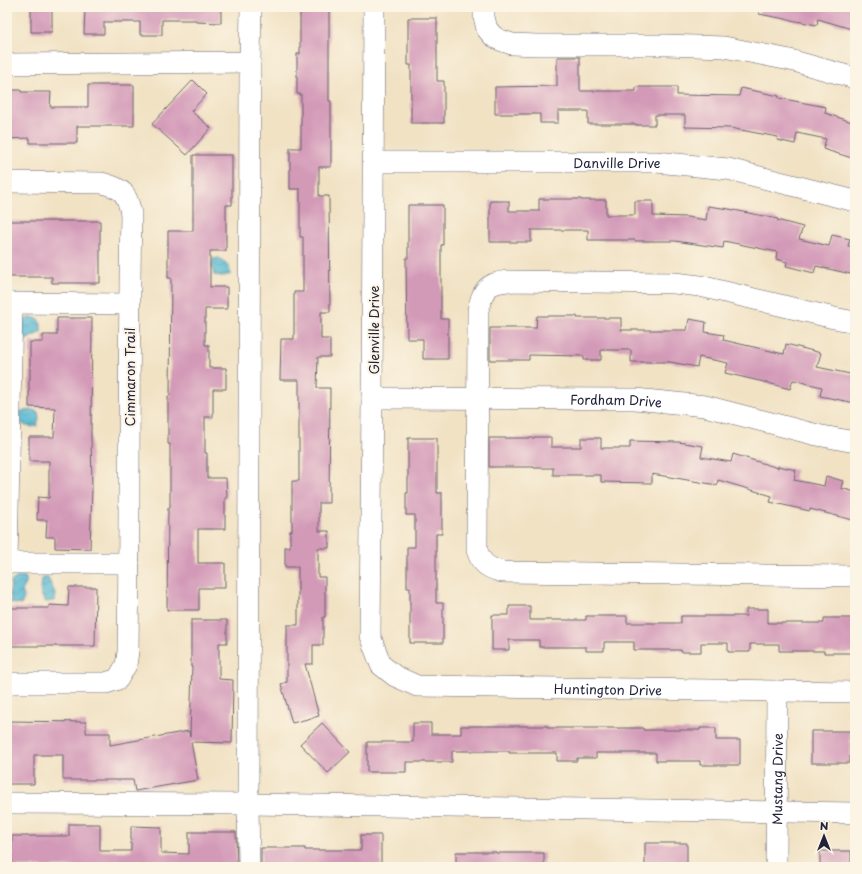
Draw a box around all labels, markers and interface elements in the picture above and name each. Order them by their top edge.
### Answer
street label: Danville Drive [573,152,662,172]
street label: Glenville Drive [364,285,383,375]
street label: Cimmaron Trail [120,328,139,426]
street label: Fordham Drive [570,389,663,411]
street label: Huntington Drive [554,678,662,699]
street label: Mustang Drive [767,733,786,825]
north arrow [804,816,844,856]
text: N [820,817,829,834]

